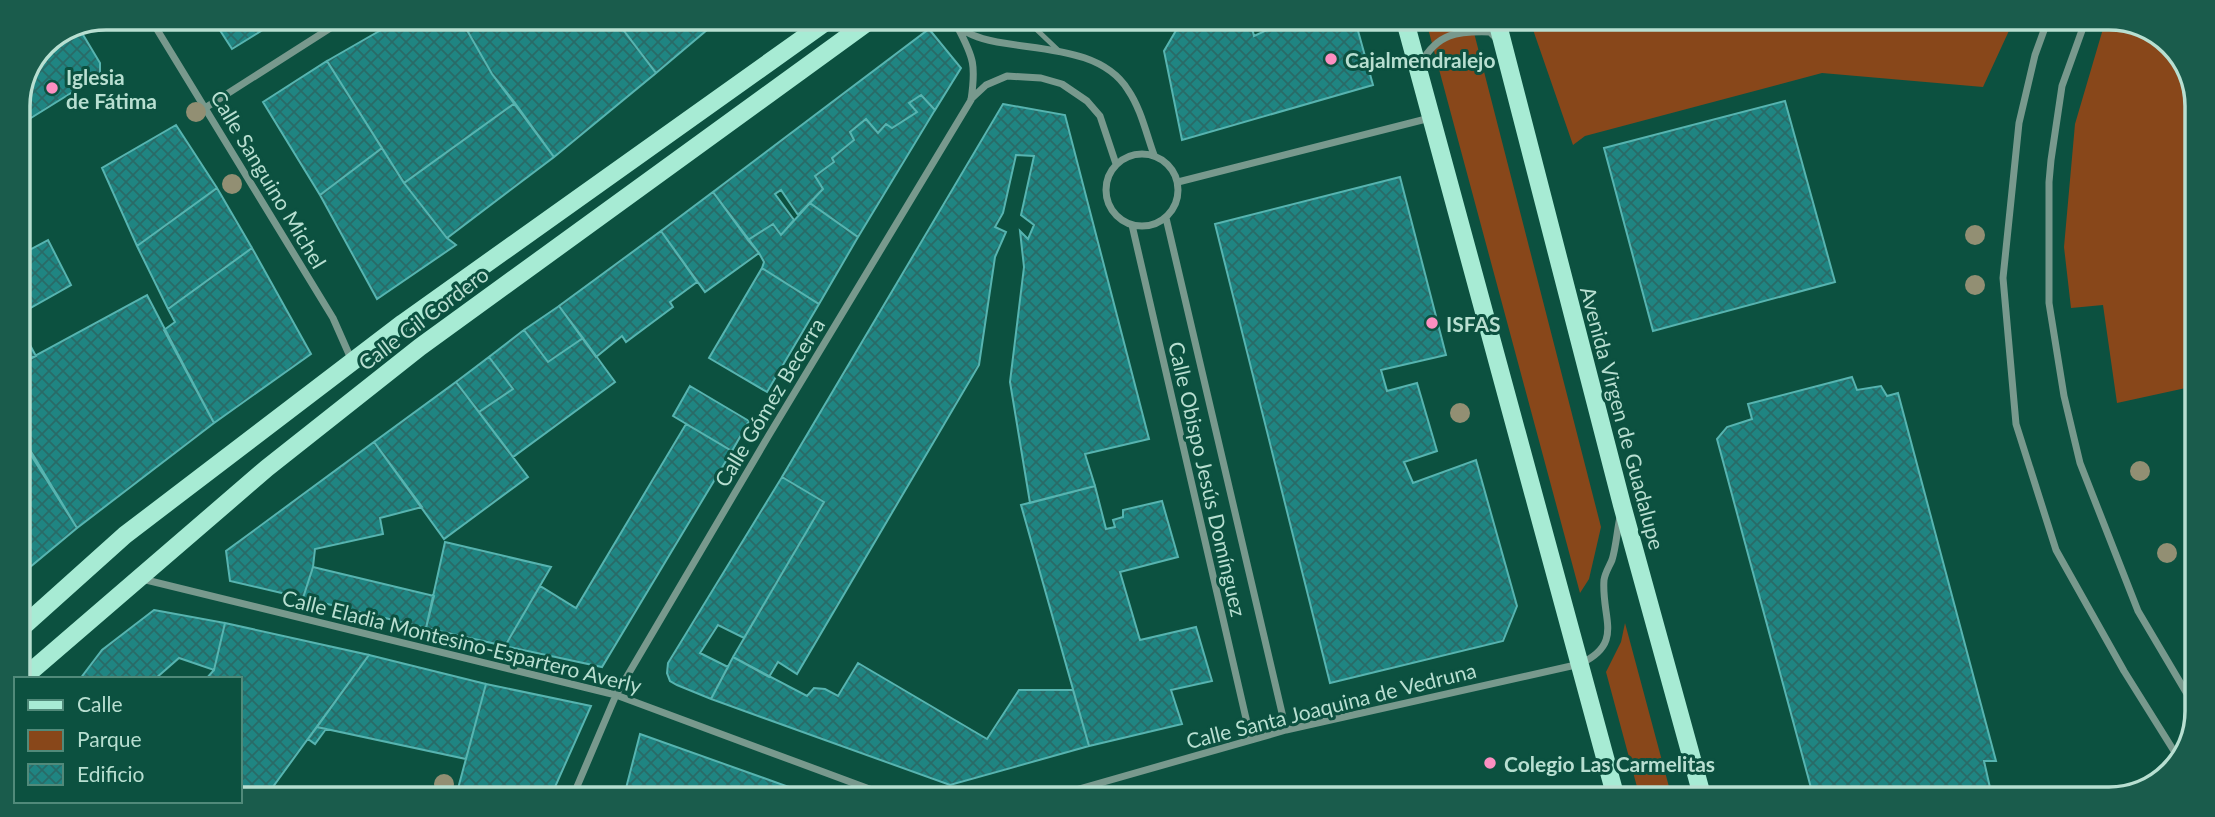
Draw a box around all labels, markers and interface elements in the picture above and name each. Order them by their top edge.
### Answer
place label: Cajalmendralejo [1345,47,1496,72]
marker: Cajalmendralejo [1323,51,1339,67]
place label: Iglesia de Fátima [66,64,157,113]
marker: Iglesia de Fátima [44,80,60,96]
street label: Calle Sanguino Michel [206,86,332,272]
street label: Calle Gil Cordero [353,261,493,375]
street label: Avenida Virgen de Guadalupe [1576,284,1670,552]
place label: ISFAS [1446,311,1500,336]
street label: Calle Gómez Becerra [709,313,829,491]
marker: ISFAS [1424,315,1440,331]
street label: Calle Obispo Jesús Domínguez [1164,339,1252,619]
street label: Calle Eladia Montesino-Espartero Averly [280,584,644,698]
street label: Calle Santa Joaquina de Vedruna [1183,657,1479,753]
legend [14,677,242,803]
text: Calle [77,691,122,716]
text: Parque [77,726,142,751]
place label: Colegio Las Carmelitas [1504,751,1715,776]
marker: Colegio Las Carmelitas [1482,755,1498,771]
text: Edificio [77,761,145,786]

